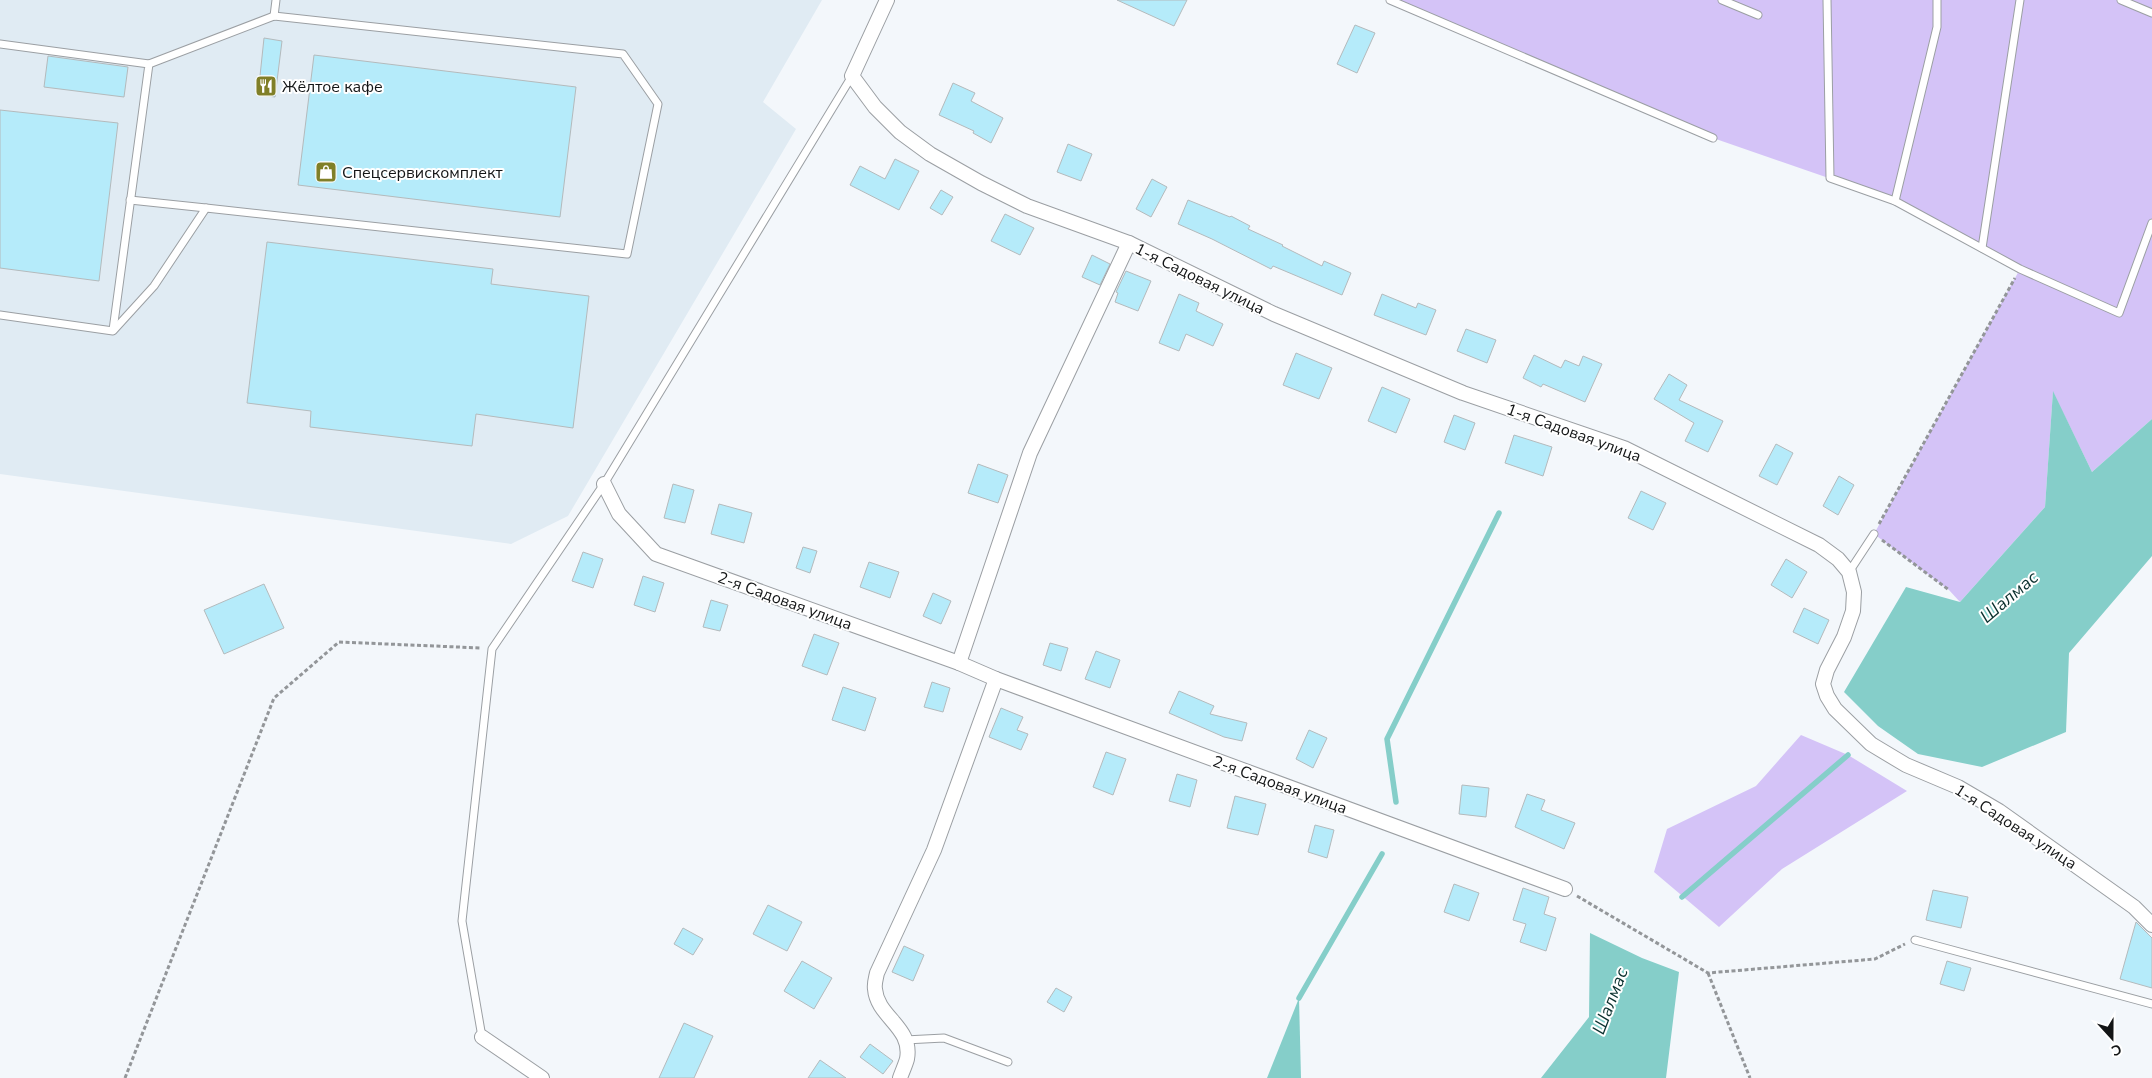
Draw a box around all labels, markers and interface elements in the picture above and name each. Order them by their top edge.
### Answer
restaurant icon: Жёлтое кафе [254,74,278,98]
place label: Жёлтое кафе [282,76,383,98]
shop icon: Спецсервискомплект [314,160,338,184]
place label: Спецсервискомплект [342,162,503,184]
street label: 1-я Садовая улица [1131,238,1268,320]
street label: 1-я Садовая улица [1503,398,1644,467]
water label: Шалмас [1975,565,2044,628]
street label: 2-я Садовая улица [714,566,855,635]
street label: 2-я Садовая улица [1209,750,1350,819]
street label: 1-я Садовая улица [1950,779,2081,875]
water label: Шалмас [1586,964,1634,1038]
north arrow [2087,1013,2137,1063]
text: С [2108,1039,2124,1060]

